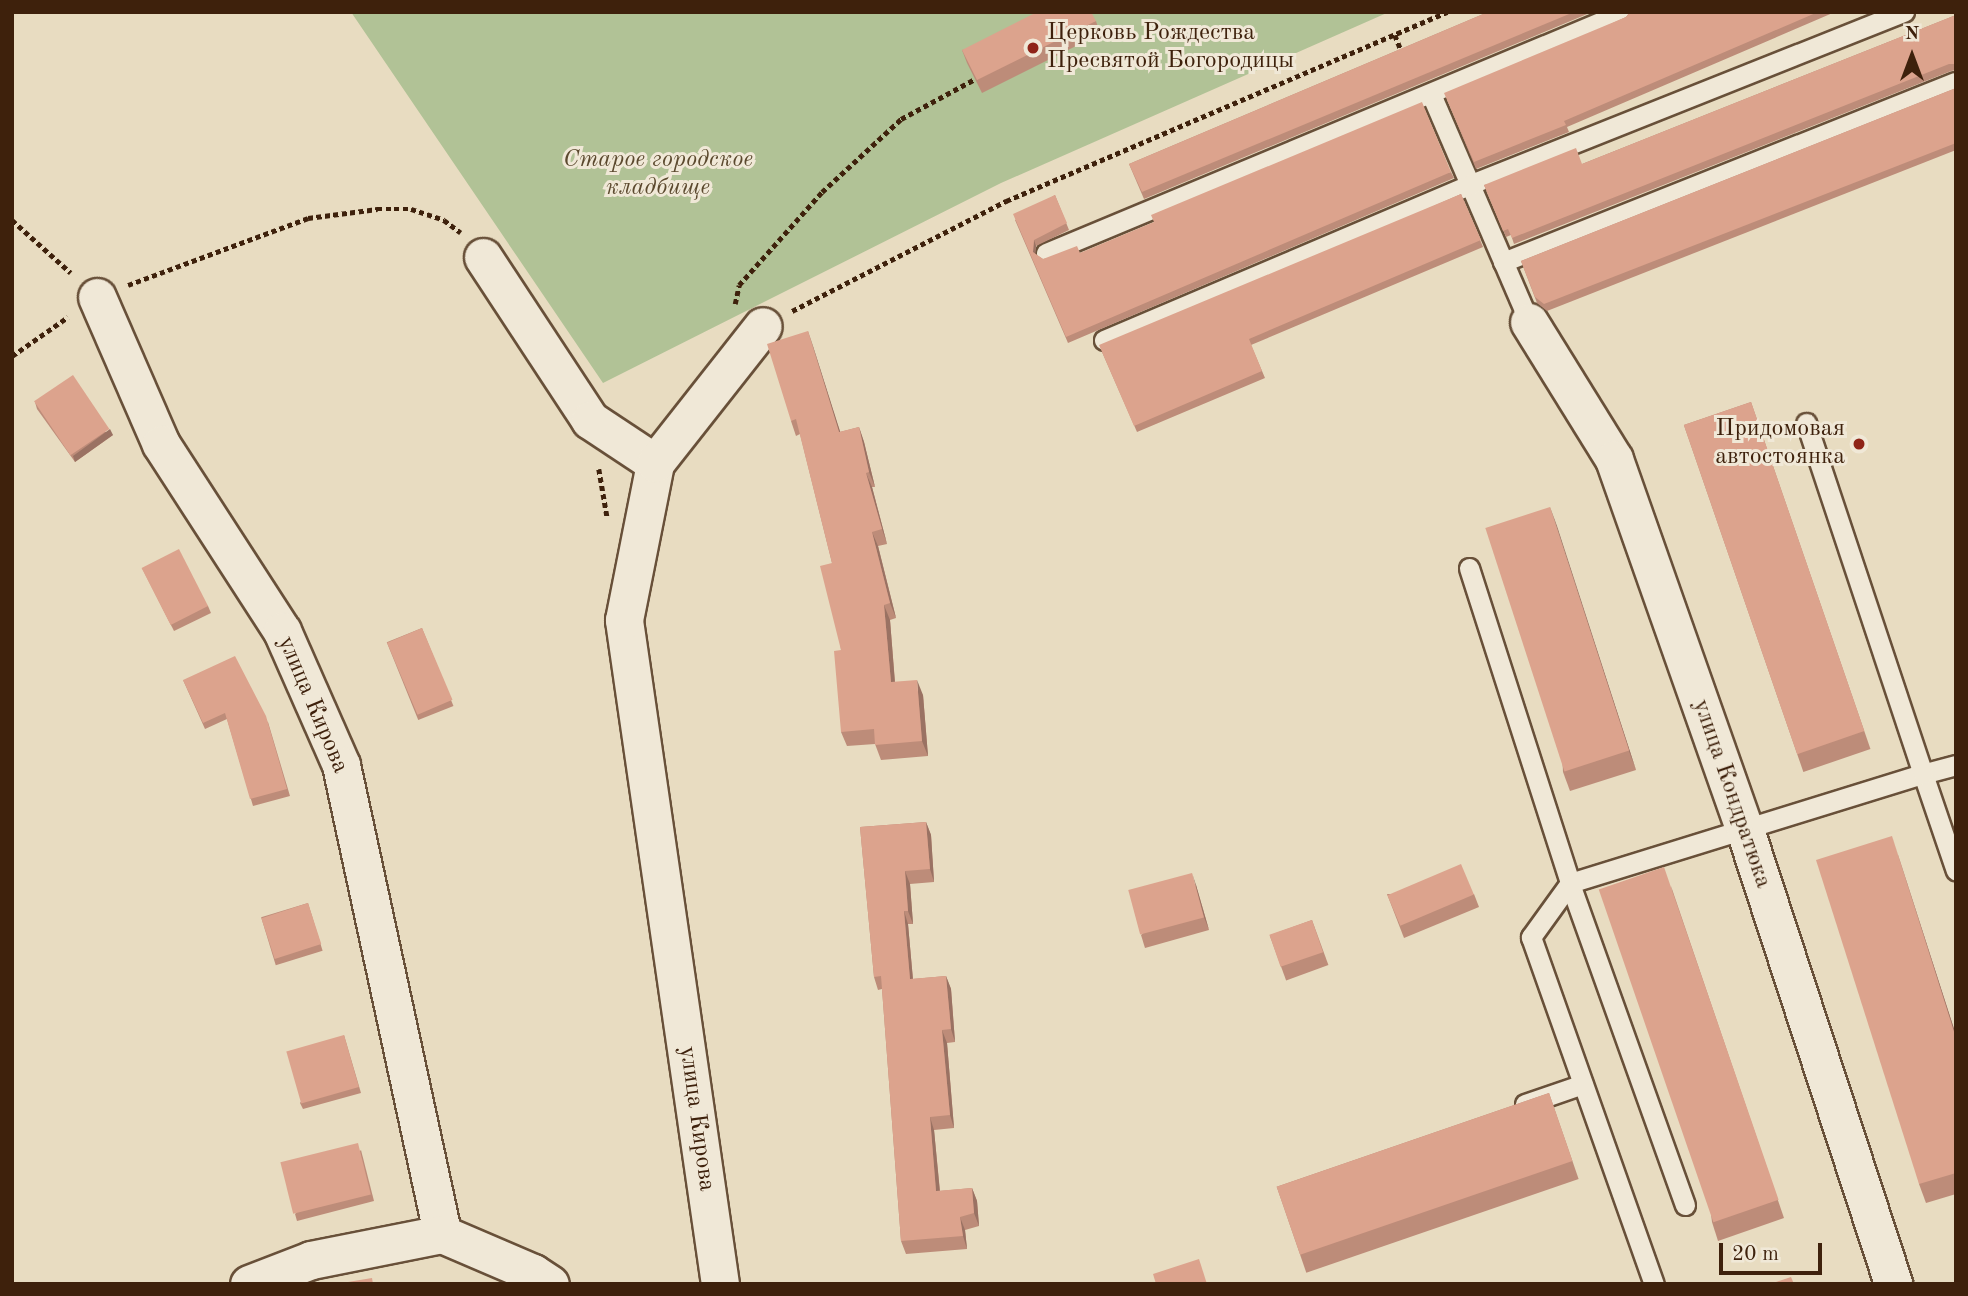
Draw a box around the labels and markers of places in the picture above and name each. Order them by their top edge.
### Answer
place label: Церковь Рождества Пресвятой Богородицы [1047,20,1294,76]
marker: Церковь Рождества Пресвятой Богородицы [1025,40,1041,56]
place label: Придомовая автостоянка [1715,416,1845,472]
marker: Придомовая автостоянка [1851,436,1867,452]

